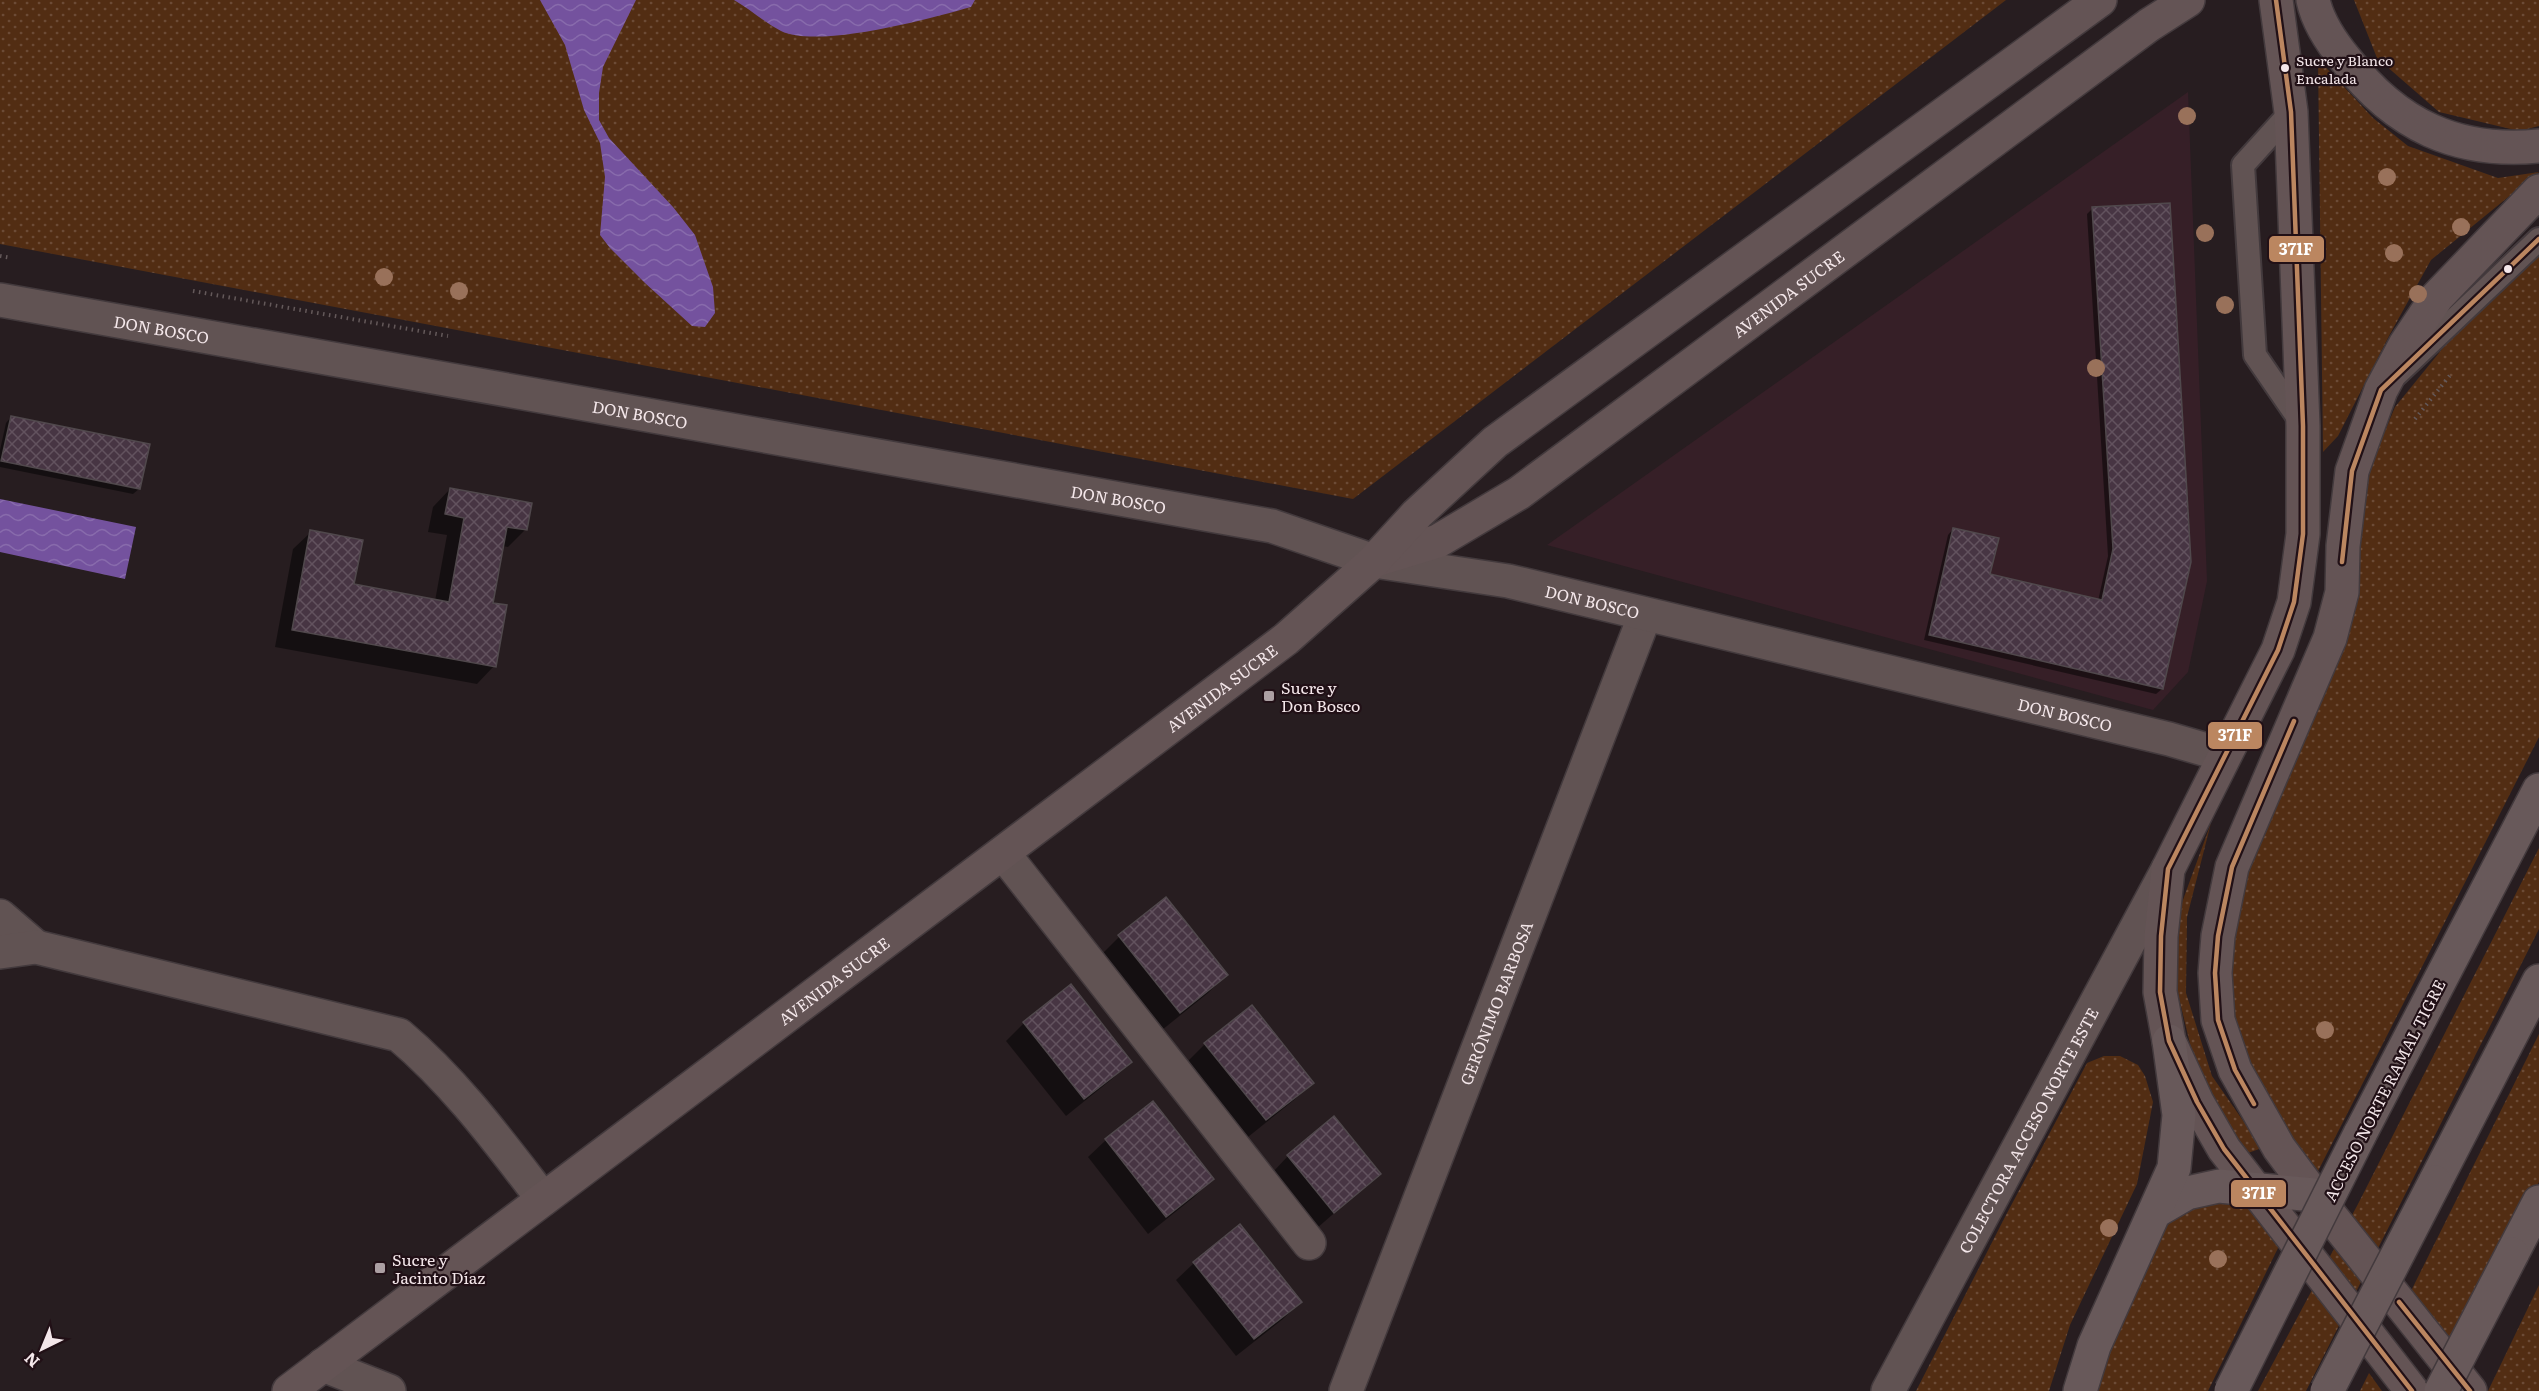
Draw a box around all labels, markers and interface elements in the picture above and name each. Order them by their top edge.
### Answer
place label: Sucre y Blanco Encalada [2296,50,2393,88]
marker: Sucre y Blanco Encalada [2279,62,2291,74]
line badge: 371F [2268,235,2325,263]
text: 371F [2279,236,2313,260]
street label: AVENIDA SUCRE [1727,244,1849,343]
unlabelled marker [2502,263,2514,275]
street label: DON BOSCO [112,308,211,349]
street label: DON BOSCO [590,393,690,434]
street label: DON BOSCO [1069,478,1168,519]
street label: DON BOSCO [1543,578,1642,624]
street label: AVENIDA SUCRE [1161,638,1282,738]
place label: Sucre y Don Bosco [1281,675,1360,717]
marker: Sucre y Don Bosco [1262,689,1276,703]
street label: DON BOSCO [2015,691,2115,737]
line badge: 371F [2207,721,2263,750]
text: 371F [2218,722,2252,746]
street label: GERÓNIMO BARBOSA [1453,917,1538,1088]
street label: AVENIDA SUCRE [773,930,894,1030]
street label: ACCESO NORTE RAMAL TIGRE [2317,975,2451,1205]
street label: COLECTORA ACCESO NORTE ESTE [1952,1003,2104,1257]
line badge: 371F [2230,1179,2287,1208]
text: 371F [2242,1180,2276,1204]
place label: Sucre y Jacinto Díaz [392,1247,485,1289]
marker: Sucre y Jacinto Díaz [373,1261,387,1275]
north arrow [12,1319,72,1379]
text: N [18,1347,44,1374]

